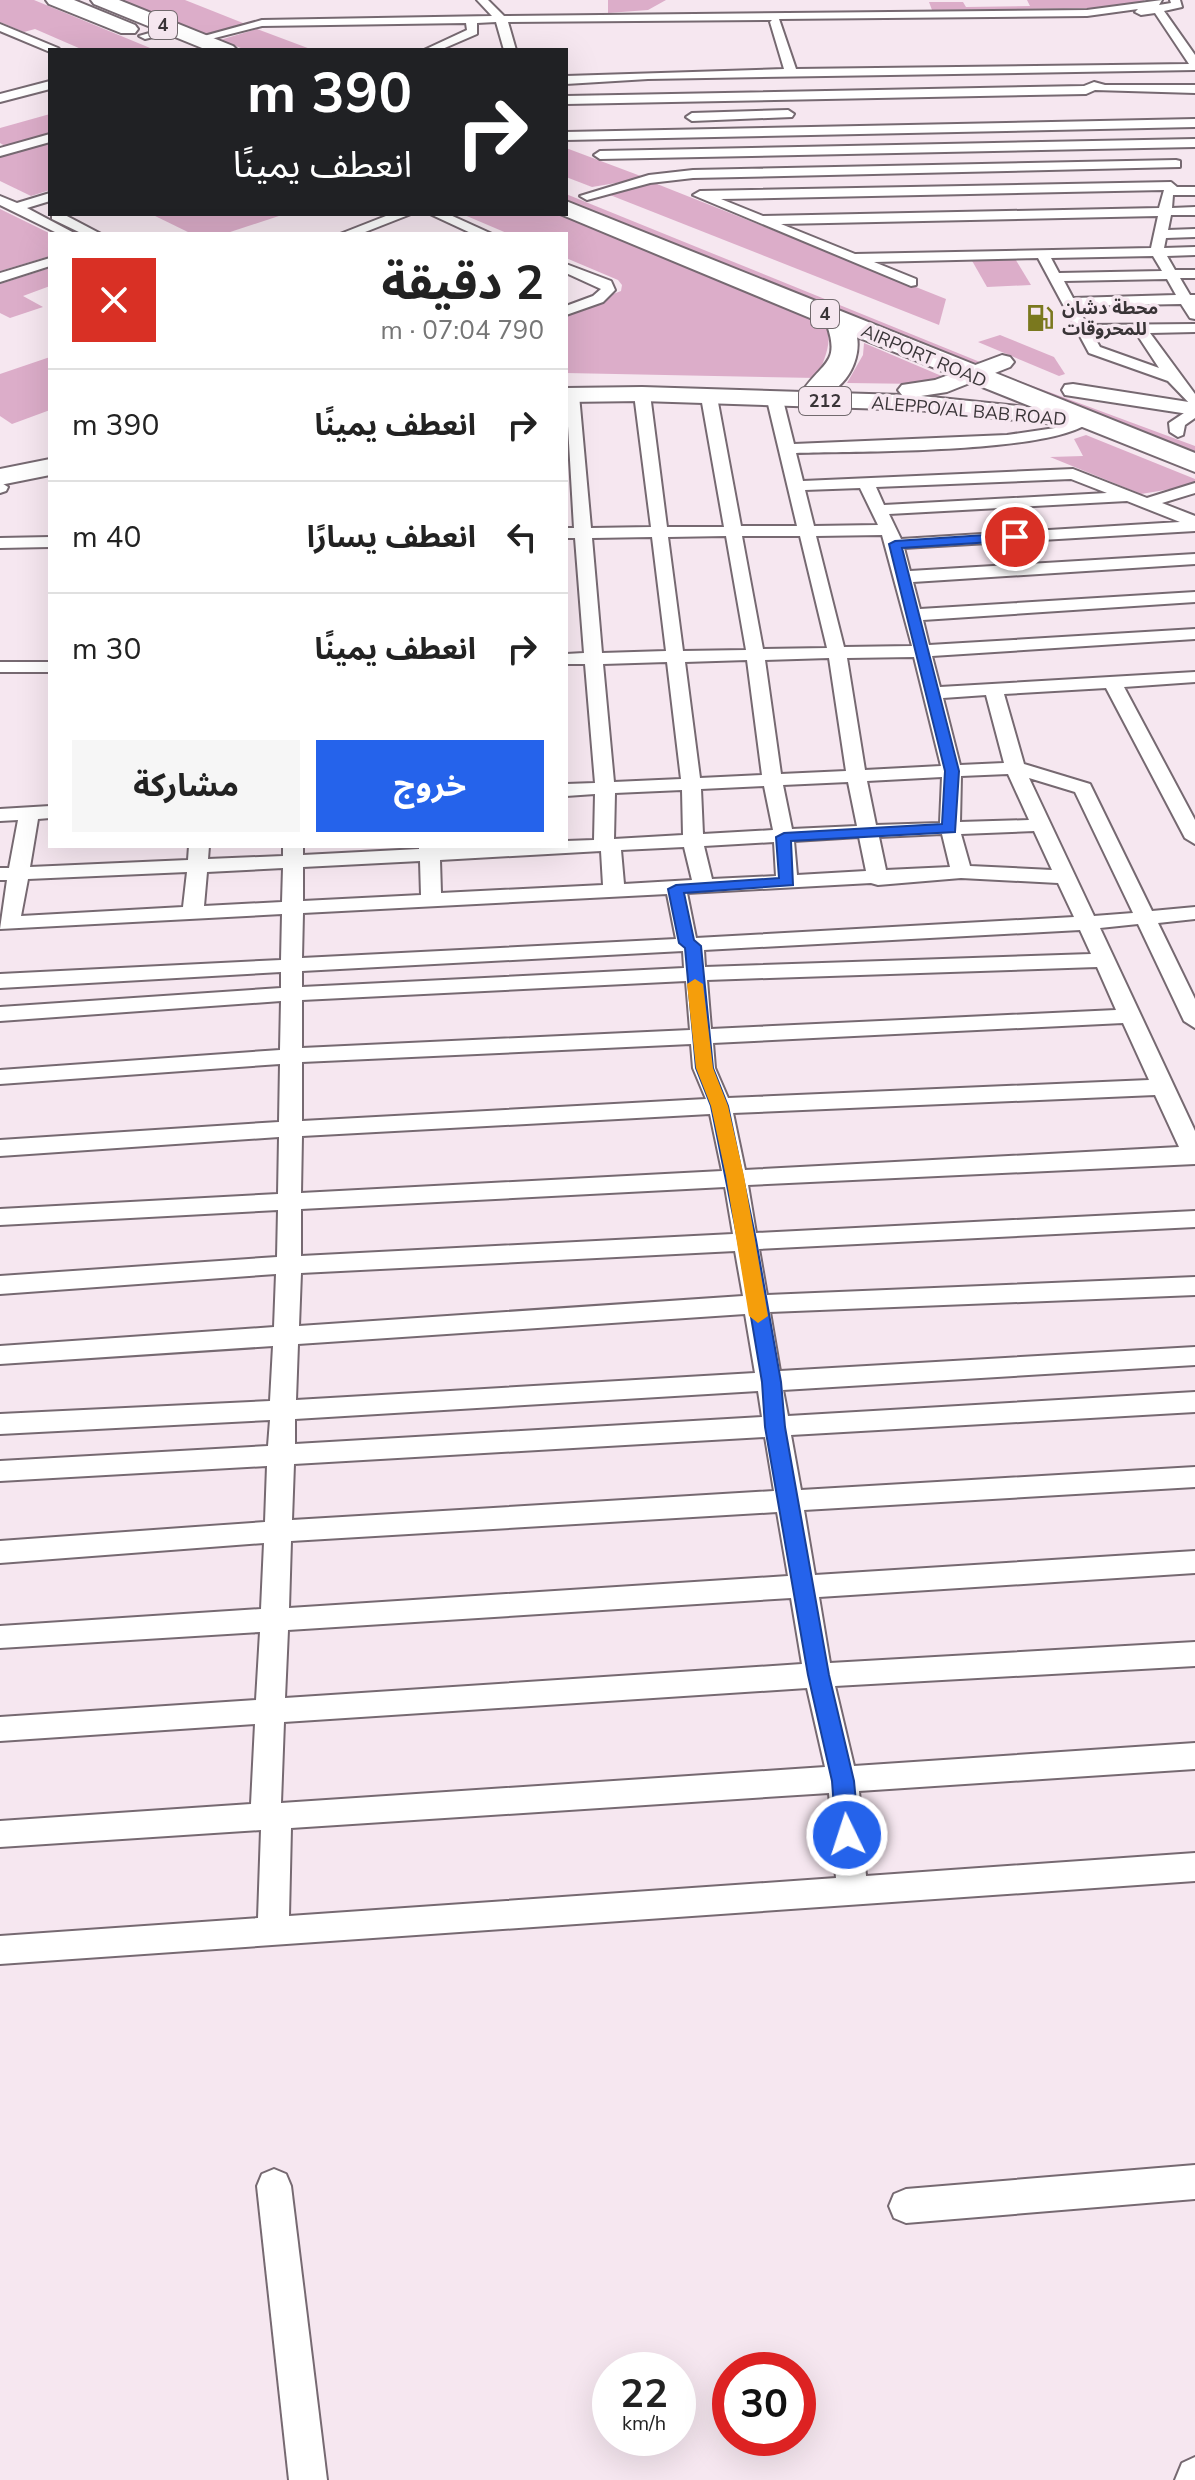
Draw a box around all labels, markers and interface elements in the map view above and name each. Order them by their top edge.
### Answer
road number: 4 [149,11,177,39]
text: 390 m [247,55,412,132]
icon: right [440,80,544,184]
text: انعطف يمينًا [233,141,412,190]
text: 2 دقيقة [381,250,544,316]
button: close [72,258,156,342]
place label: محطة دشان للمحروقات [1062,296,1158,341]
road number: 4 [811,300,839,328]
fuel station icon: محطة دشان للمحروقات [1025,303,1055,333]
text: 790 m · 07:04 [381,313,544,348]
street label: AIRPORT ROAD [858,319,990,393]
road number: 212 [799,387,851,415]
street label: ALEPPO/AL BAB ROAD [870,391,1068,431]
icon: right [500,403,544,447]
text: 390 m [72,405,159,446]
text: انعطف يمينًا [315,405,476,446]
pin [981,503,1049,571]
icon: left [500,515,544,559]
icon: arrive [993,515,1037,559]
text: 40 m [72,517,141,558]
text: انعطف يسارًا [307,517,476,558]
icon: right [500,627,544,671]
text: 30 m [72,629,141,670]
text: انعطف يمينًا [315,629,476,670]
button: مشاركة [72,740,300,832]
button: خروج [316,740,544,832]
position arrow [805,1793,889,1877]
speed limit sign: 30 [712,2352,816,2456]
text: 22 [620,2367,668,2421]
text: km/h [622,2410,666,2437]

